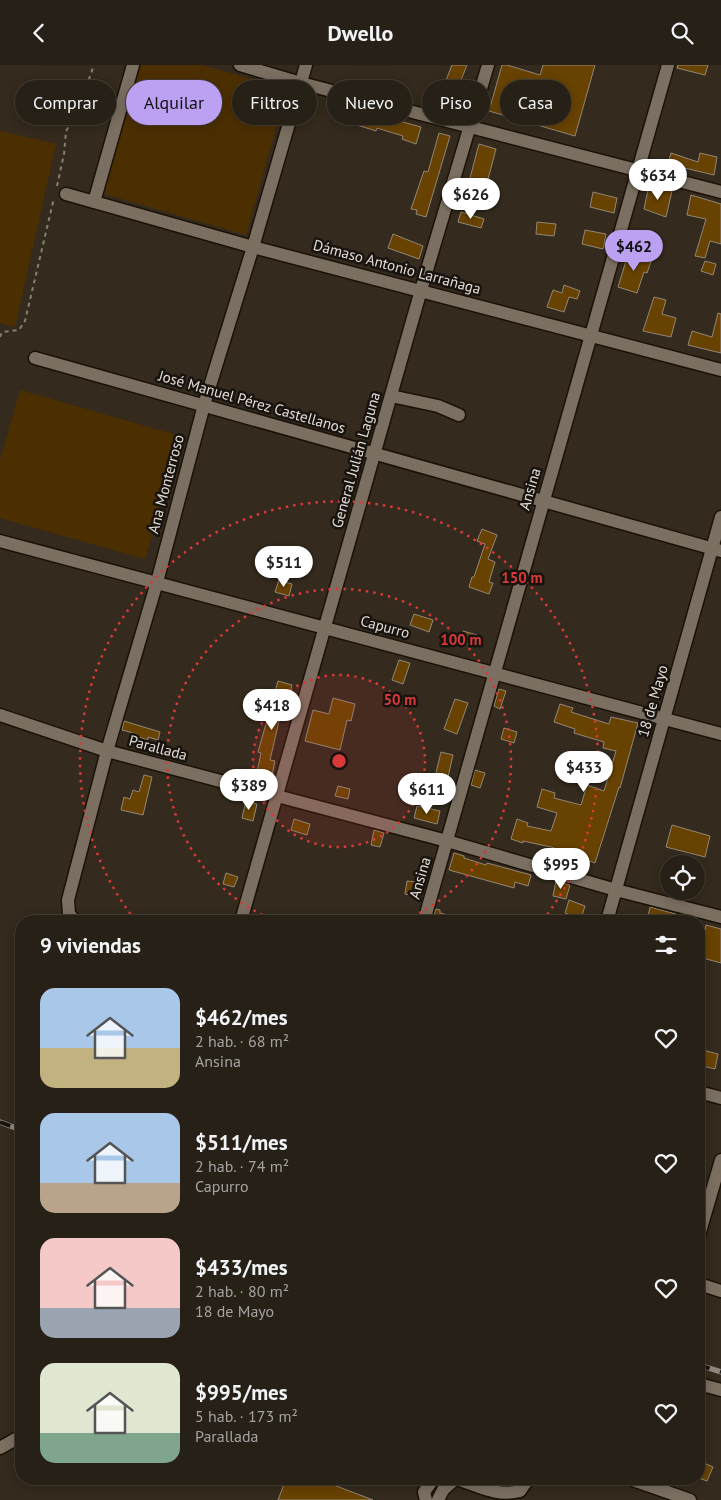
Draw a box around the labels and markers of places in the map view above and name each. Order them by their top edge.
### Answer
pin: $634 [628,159,688,201]
pin: $626 [441,177,501,220]
pin: $462 [604,229,664,272]
pin: $511 [254,545,314,588]
pin: $418 [242,689,302,731]
pin: $433 [554,751,614,793]
centre of rings [330,752,348,770]
pin: $389 [219,769,279,811]
pin: $611 [397,773,457,815]
pin: $995 [531,847,591,890]

